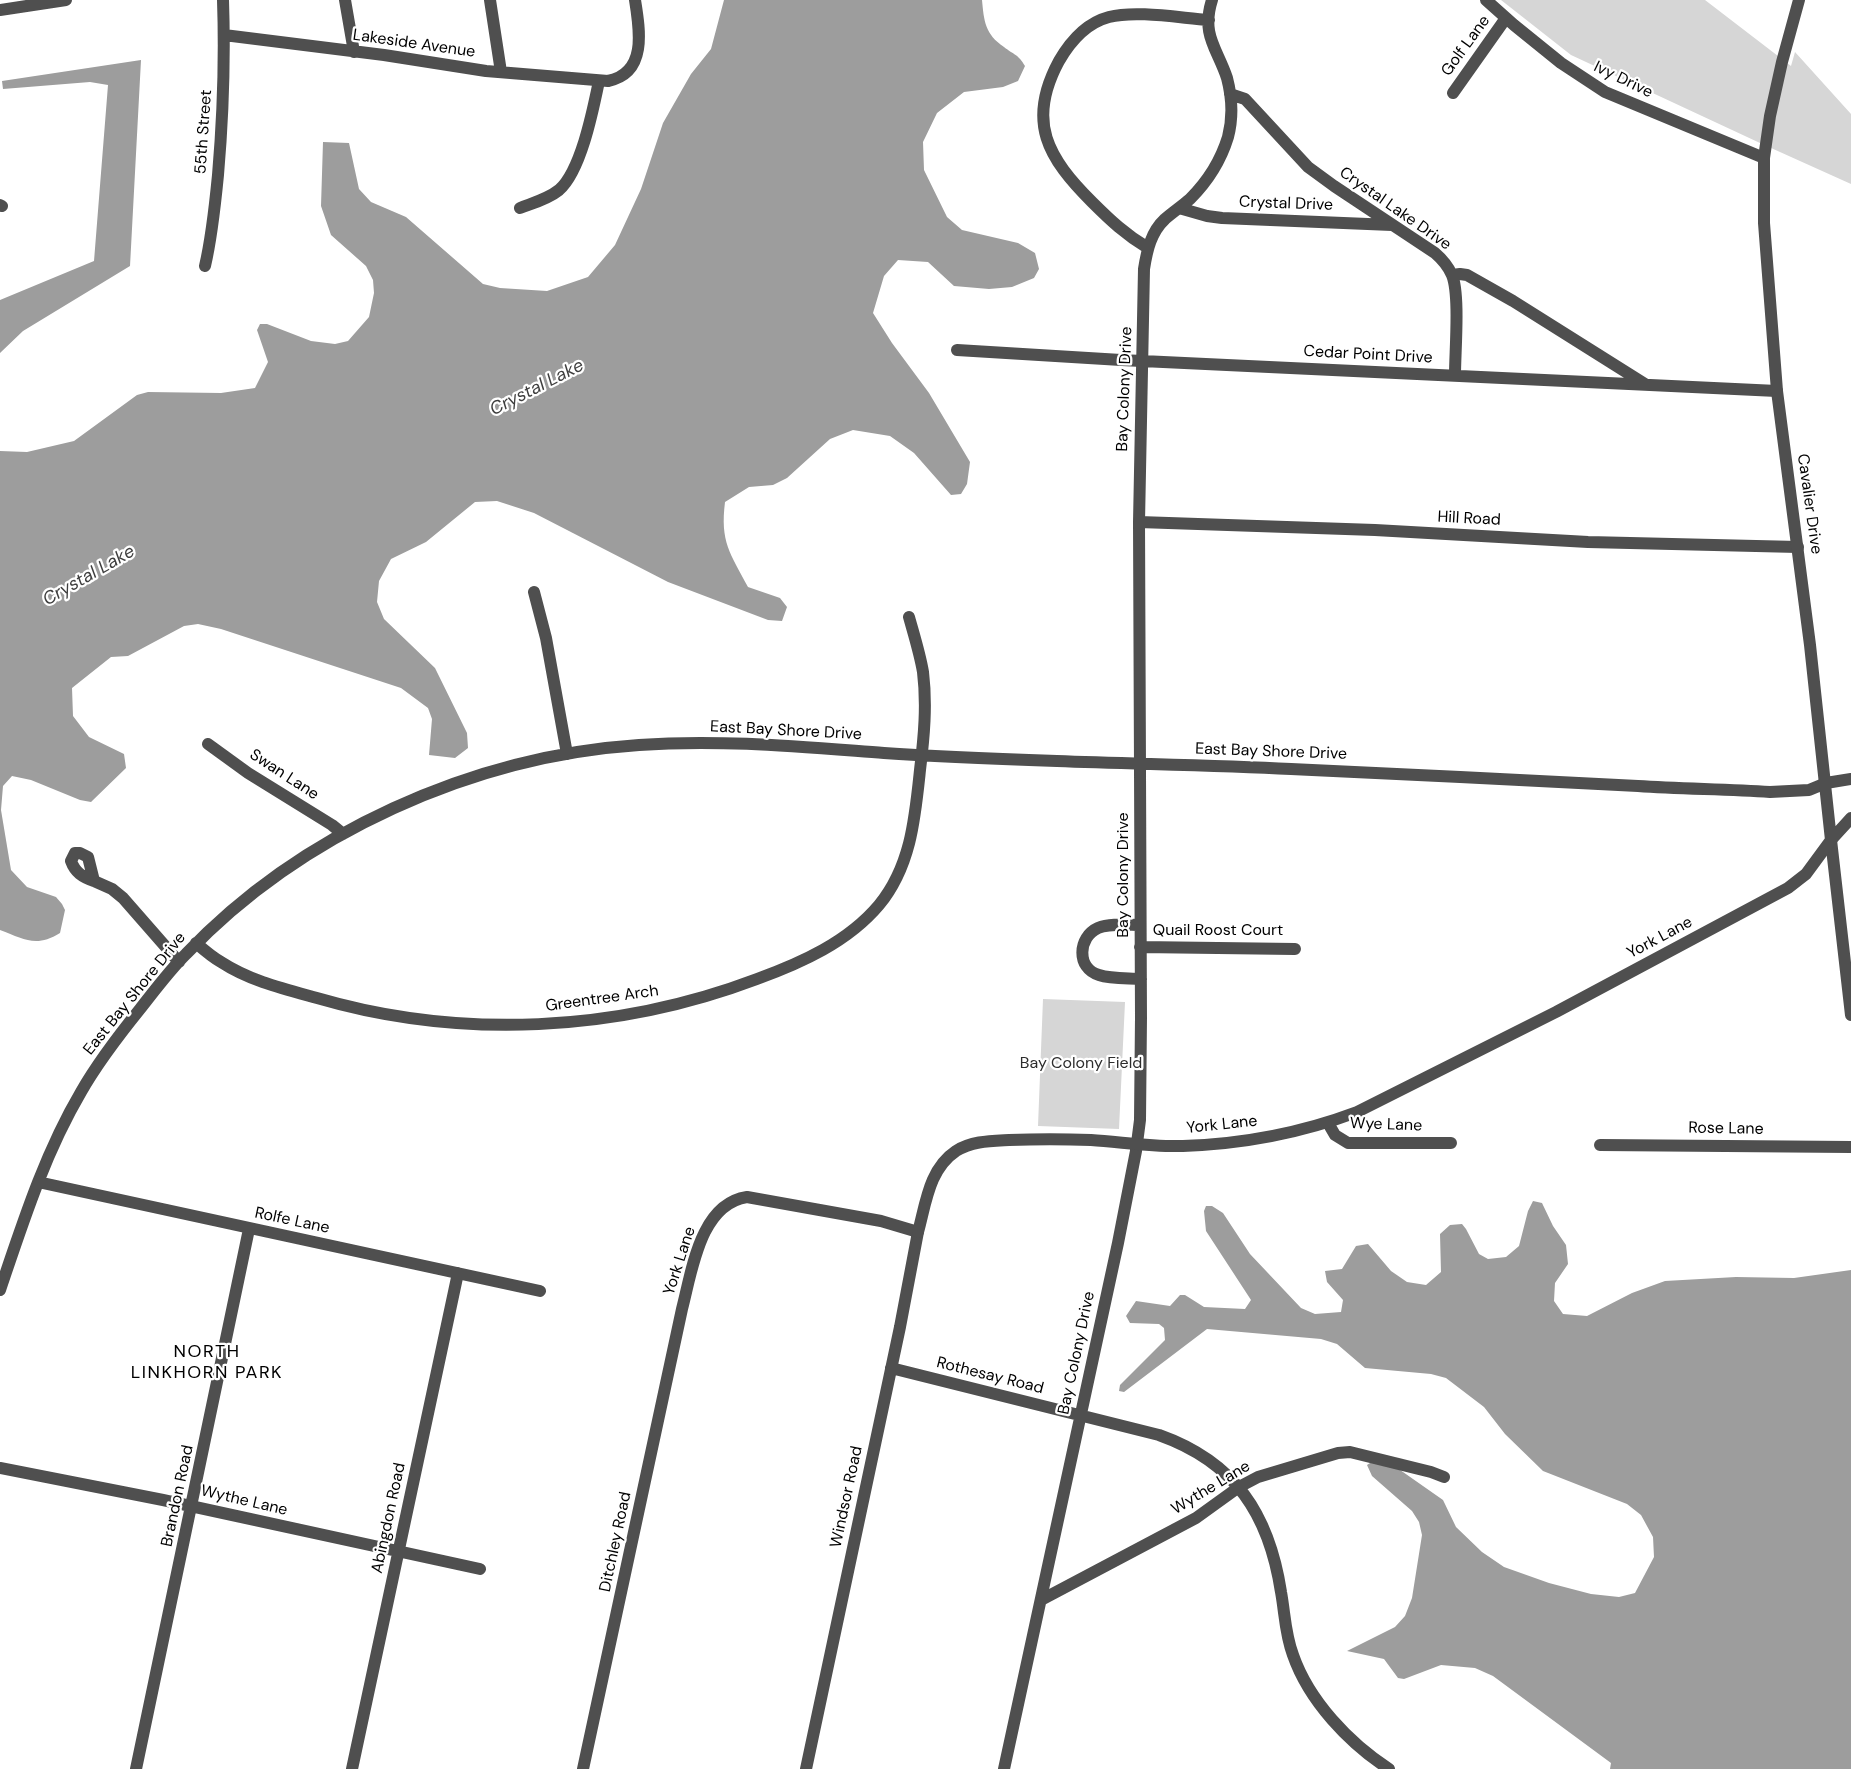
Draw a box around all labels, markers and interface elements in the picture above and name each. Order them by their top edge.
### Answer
street label: Golf Lane [1438,12,1494,80]
street label: Lakeside Avenue [352,26,476,62]
street label: Ivy Drive [1590,58,1656,102]
street label: 55th Street [191,89,217,175]
street label: Crystal Lake Drive [1335,163,1455,255]
street label: Crystal Drive [1239,193,1333,215]
street label: Bay Colony Drive [1113,326,1137,452]
street label: Cedar Point Drive [1303,342,1433,368]
water label: Crystal Lake [486,355,588,421]
street label: Cavalier Drive [1792,453,1826,555]
street label: Hill Road [1437,508,1501,530]
water label: Crystal Lake [39,541,139,611]
street label: East Bay Shore Drive [710,717,862,745]
street label: East Bay Shore Drive [1195,740,1347,764]
street label: Swan Lane [246,746,322,804]
street label: Bay Colony Drive [1114,812,1134,938]
street label: York Lane [1624,913,1696,963]
street label: Quail Roost Court [1153,921,1283,941]
street label: East Bay Shore Drive [80,929,190,1059]
street label: Greentree Arch [544,982,660,1016]
park label: Bay Colony Field [1020,1054,1142,1074]
street label: York Lane [1186,1112,1258,1138]
street label: Wye Lane [1349,1114,1423,1136]
street label: Rose Lane [1688,1119,1764,1139]
street label: Rolfe Lane [253,1204,331,1238]
street label: York Lane [660,1224,700,1298]
street label: Bay Colony Drive [1055,1290,1099,1416]
district label: NORTH LINKHORN PARK [131,1341,283,1384]
street label: Rothesay Road [934,1353,1046,1399]
street label: Brandon Road [158,1443,198,1549]
street label: Windsor Road [827,1444,867,1550]
street label: Wythe Lane [1168,1457,1254,1519]
street label: Abingdon Road [368,1461,410,1575]
street label: Wythe Lane [199,1482,289,1520]
street label: Ditchley Road [596,1490,636,1594]

